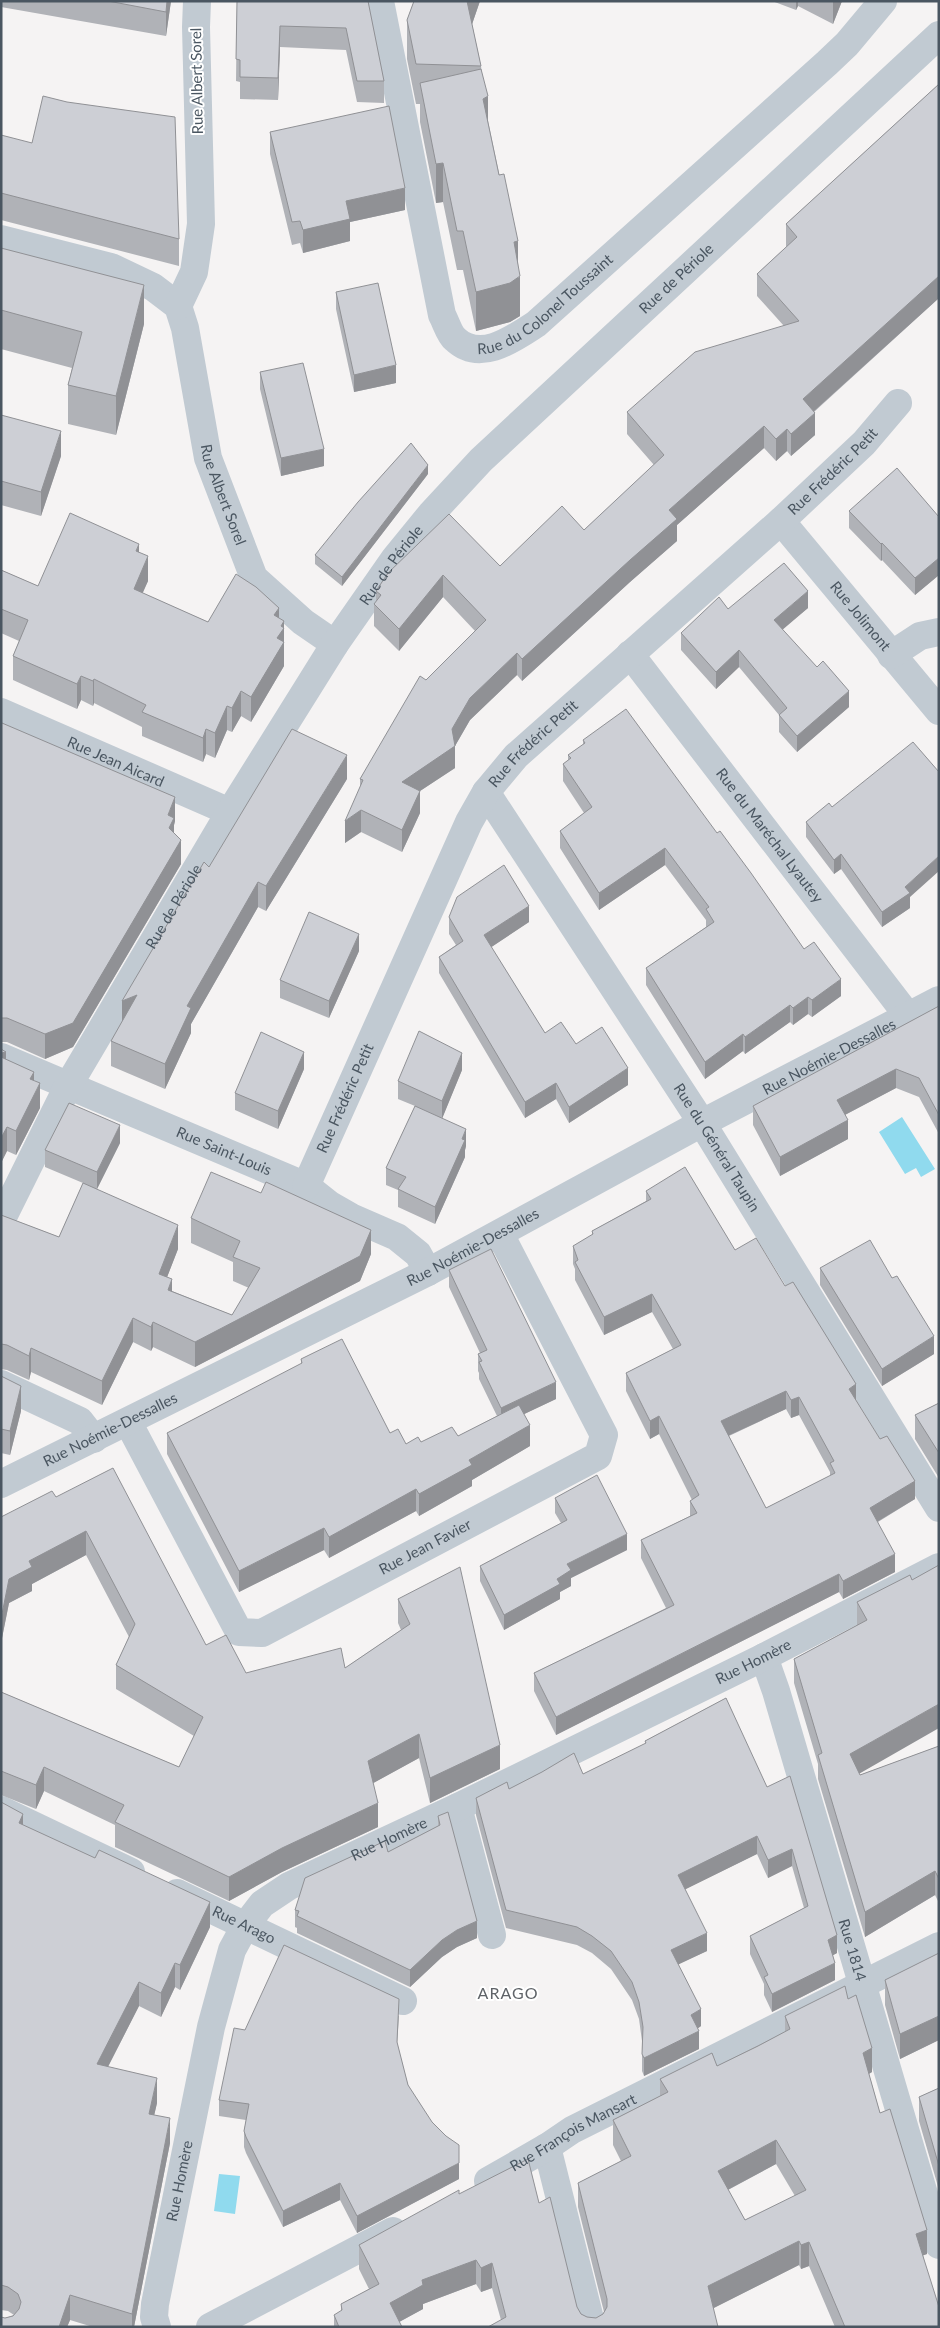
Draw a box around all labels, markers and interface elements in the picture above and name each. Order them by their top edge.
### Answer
street label: Rue Albert Sorel [186,28,206,134]
street label: Rue de Périole [635,239,717,317]
street label: Rue du Colonel Toussaint [477,249,616,357]
street label: Rue Frédéric Petit [783,423,881,518]
street label: Rue Albert Sorel [198,443,251,548]
street label: Rue de Périole [355,521,426,608]
street label: Rue Jolimont [827,577,896,655]
street label: Rue Frédéric Petit [484,695,581,790]
street label: Rue Jean Aicard [65,732,167,790]
street label: Rue du Maréchal Lyautey [713,764,828,906]
street label: Rue de Périole [141,861,205,952]
street label: Rue Noémie-Dessalles [759,1014,898,1098]
street label: Rue Frédéric Petit [312,1040,377,1155]
street label: Rue du Général Taupin [671,1080,764,1215]
street label: Rue Saint-Louis [174,1122,275,1178]
street label: Rue Noémie-Dessalles [403,1203,542,1289]
street label: Rue Noémie-Dessalles [40,1388,180,1470]
street label: Rue Jean Favier [375,1514,474,1578]
street label: Rue Homère [712,1635,794,1687]
street label: Rue Homère [348,1813,430,1864]
street label: Rue Arago [210,1901,279,1947]
street label: Rue 1814 [835,1916,871,1983]
district label: ARAGO [478,1983,538,2002]
street label: Rue François Mansart [506,2089,639,2174]
street label: Rue Homère [162,2139,196,2223]

